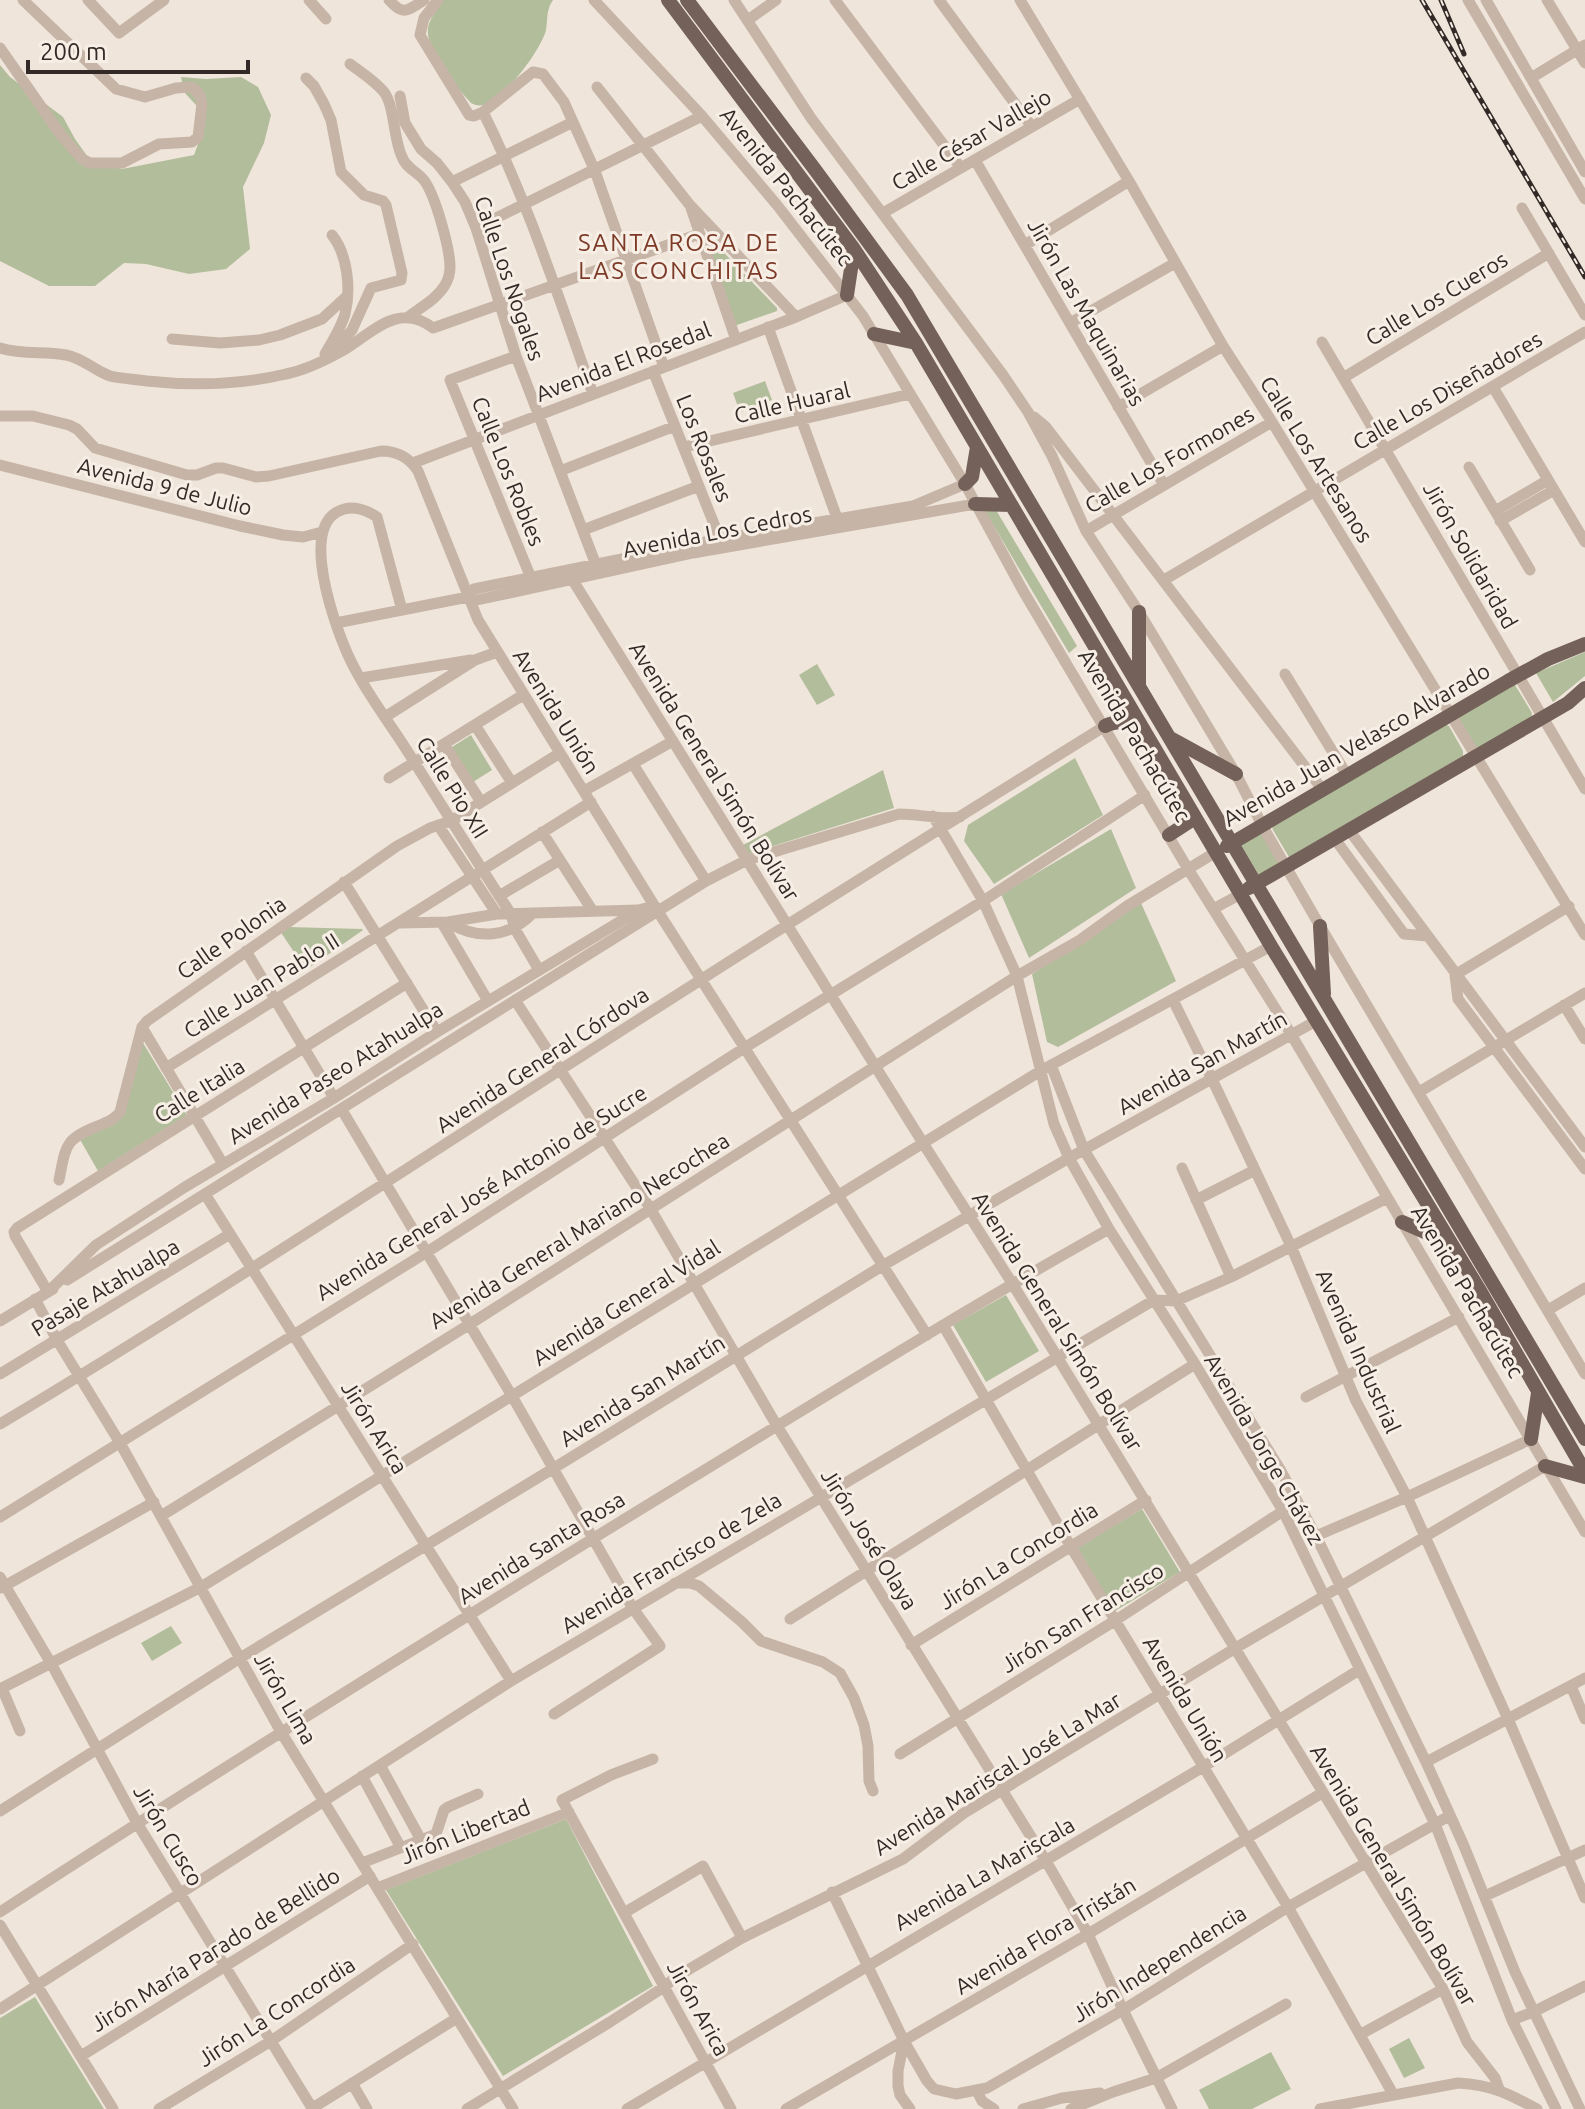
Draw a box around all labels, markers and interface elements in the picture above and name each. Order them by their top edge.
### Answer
scale bar [28,24,248,74]
text: 200 m [40,38,107,65]
street label: Calle César Vallejo [887,83,1055,195]
street label: Avenida Pachacútec [716,102,858,270]
street label: Calle Los Nogales [470,193,550,363]
street label: Jirón Las Maquinarias [1023,214,1151,410]
district label: SANTA ROSA DE LAS CONCHITAS [578,229,780,284]
street label: Calle Los Cueros [1361,246,1511,350]
street label: Avenida El Rosedal [532,316,714,406]
street label: Calle Los Diseñadores [1348,326,1546,454]
street label: Calle Los Artesanos [1256,371,1378,547]
street label: Calle Huaral [732,376,853,427]
street label: Los Rosales [672,391,738,505]
street label: Calle Los Robles [468,393,550,549]
street label: Calle Los Formones [1080,400,1258,518]
street label: Avenida 9 de Julio [75,452,255,520]
street label: Jirón Solidaridad [1419,477,1523,633]
street label: Avenida Los Cedros [620,500,814,562]
street label: Avenida General Simón Bolívar [625,637,806,906]
street label: Avenida Unión [509,644,605,778]
street label: Avenida Pachacútec [1074,645,1196,825]
street label: Avenida Juan Velasco Alvarado [1218,657,1494,831]
street label: Calle Pio XII [412,732,494,842]
street label: Calle Polonia [172,890,290,984]
street label: Calle Juan Pablo II [179,927,343,1043]
street label: Avenida General Córdova [431,981,653,1137]
street label: Avenida Paseo Atahualpa [223,996,447,1148]
street label: Avenida San Martín [1113,1005,1291,1119]
street label: Calle Italia [149,1053,249,1127]
street label: Avenida General José Antonio de Sucre [311,1079,651,1305]
street label: Avenida General Mariano Necochea [424,1127,734,1333]
street label: Avenida General Simón Bolívar [968,1187,1149,1456]
street label: Avenida Pachacútec [1407,1201,1529,1381]
street label: Pasaje Atahualpa [26,1233,184,1341]
street label: Avenida General Vidal [528,1234,724,1370]
street label: Avenida Industrial [1312,1265,1406,1437]
street label: Avenida San Martín [555,1329,729,1451]
street label: Avenida Jorge Chávez [1200,1349,1330,1549]
street label: Jirón Arica [337,1376,413,1478]
street label: Jirón José Olaya [817,1464,923,1614]
street label: Avenida Santa Rosa [453,1486,629,1608]
street label: Avenida Francisco de Zela [556,1486,786,1638]
street label: Jirón La Concordia [934,1496,1102,1614]
street label: Jirón San Francisco [996,1557,1168,1677]
street label: Avenida Unión [1139,1632,1233,1766]
street label: Jirón Lima [250,1648,322,1748]
street label: Avenida Mariscal José La Mar [869,1686,1126,1860]
street label: Avenida General Simón Bolívar [1306,1740,1482,2011]
street label: Jirón Cusco [129,1780,209,1890]
street label: Jirón Libertad [397,1794,533,1868]
street label: Avenida La Mariscala [890,1811,1078,1935]
street label: Jirón María Parado de Bellido [86,1862,344,2036]
street label: Avenida Flora Tristán [950,1871,1140,1999]
street label: Jirón Independencia [1067,1899,1251,2027]
street label: Jirón La Concordia [193,1951,359,2071]
street label: Jirón Arica [663,1956,735,2060]

